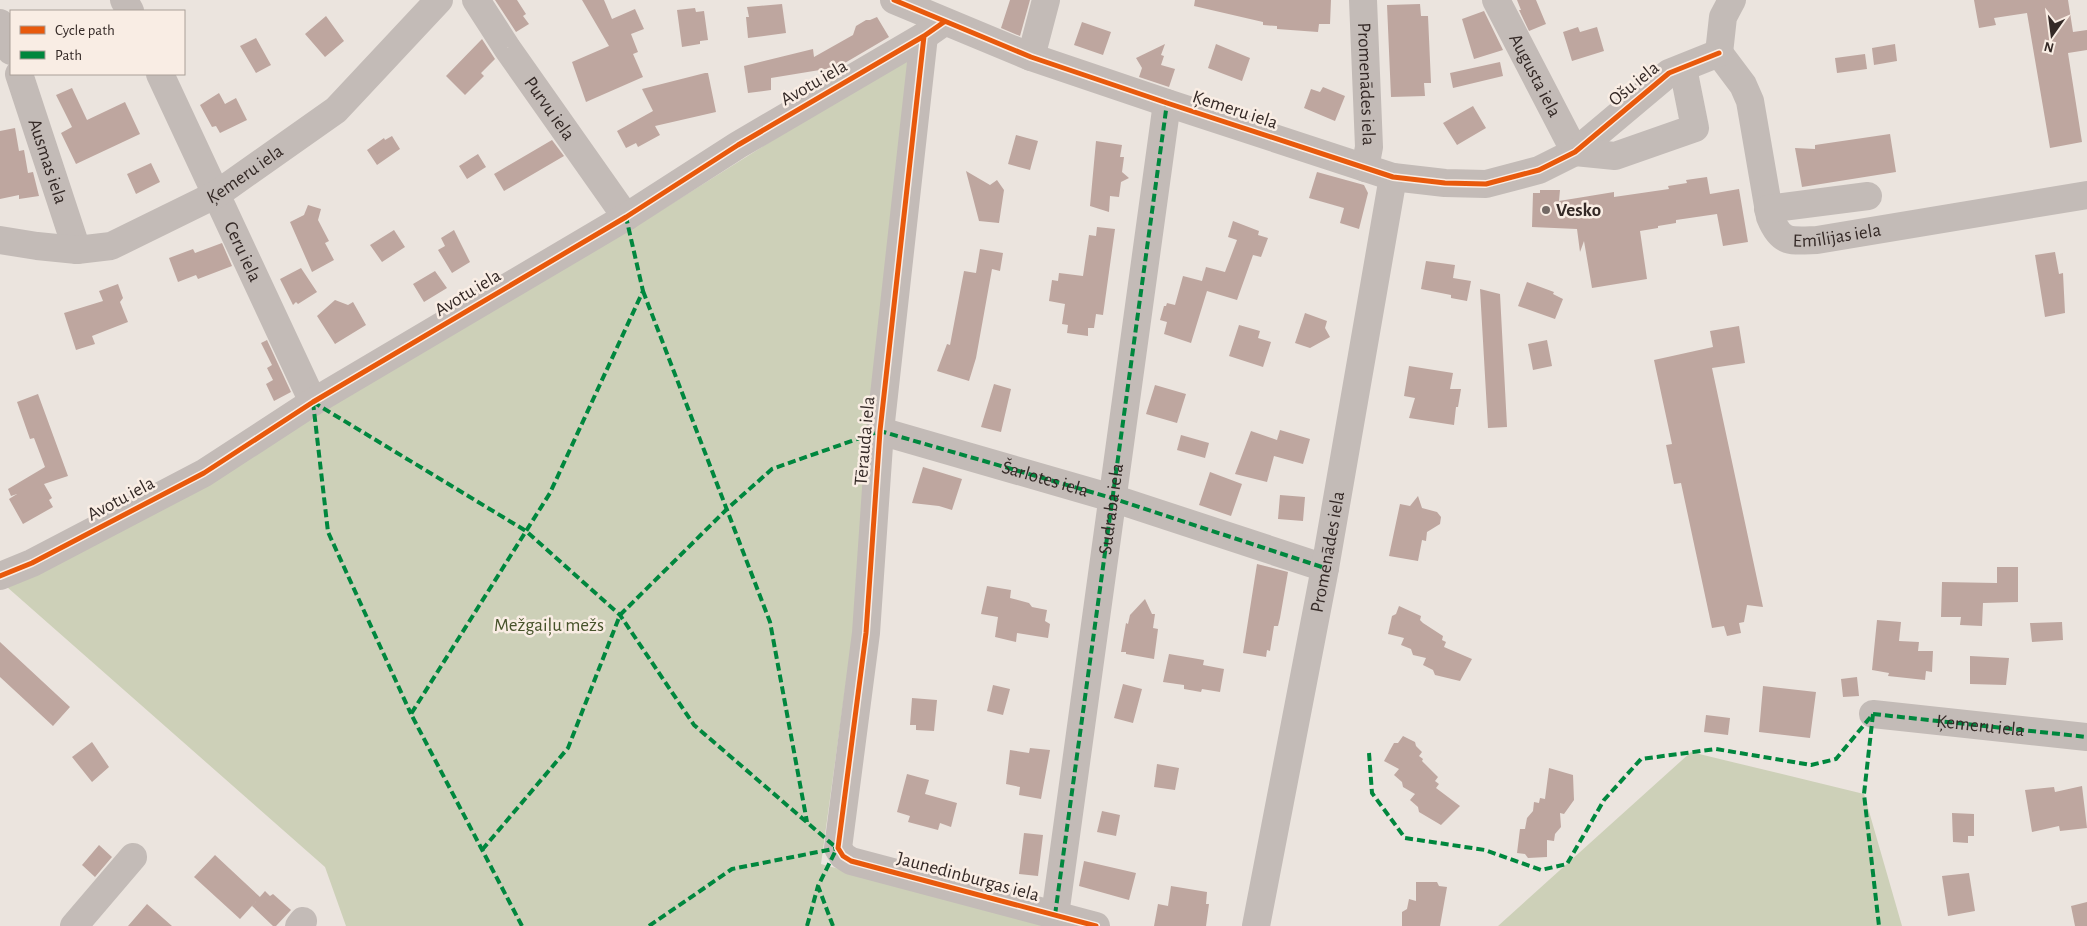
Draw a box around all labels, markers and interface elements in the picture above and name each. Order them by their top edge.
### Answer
legend [10,10,185,75]
north arrow [2027,10,2077,60]
street label: Promenādes iela [1354,22,1378,146]
text: Cycle path [55,23,115,38]
street label: Augusta iela [1506,31,1565,120]
text: N [2043,39,2056,55]
text: Path [55,48,82,63]
street label: Avotu iela [777,56,851,110]
street label: Ošu iela [1605,58,1663,110]
street label: Purvu iela [521,73,579,144]
street label: Ķemeru iela [1190,87,1280,134]
street label: Ausmas iela [25,116,71,207]
street label: Ķemeru iela [204,141,287,208]
place label: Vesko [1556,201,1601,220]
marker: Vesko [1540,204,1552,216]
street label: Ceru iela [221,219,265,285]
street label: Emīlijas iela [1792,220,1883,250]
street label: Avotu iela [432,266,505,320]
street label: Tērauda iela [852,395,878,487]
street label: Šarlotes iela [1000,455,1091,500]
street label: Sudraba iela [1095,462,1127,556]
street label: Avotu iela [84,473,158,525]
street label: Promenādes iela [1307,489,1348,614]
park label: Mežgaiļu mežs [494,616,604,636]
street label: Ķemeru iela [1935,711,2026,740]
street label: Jaunedinburgas iela [895,849,1042,905]

